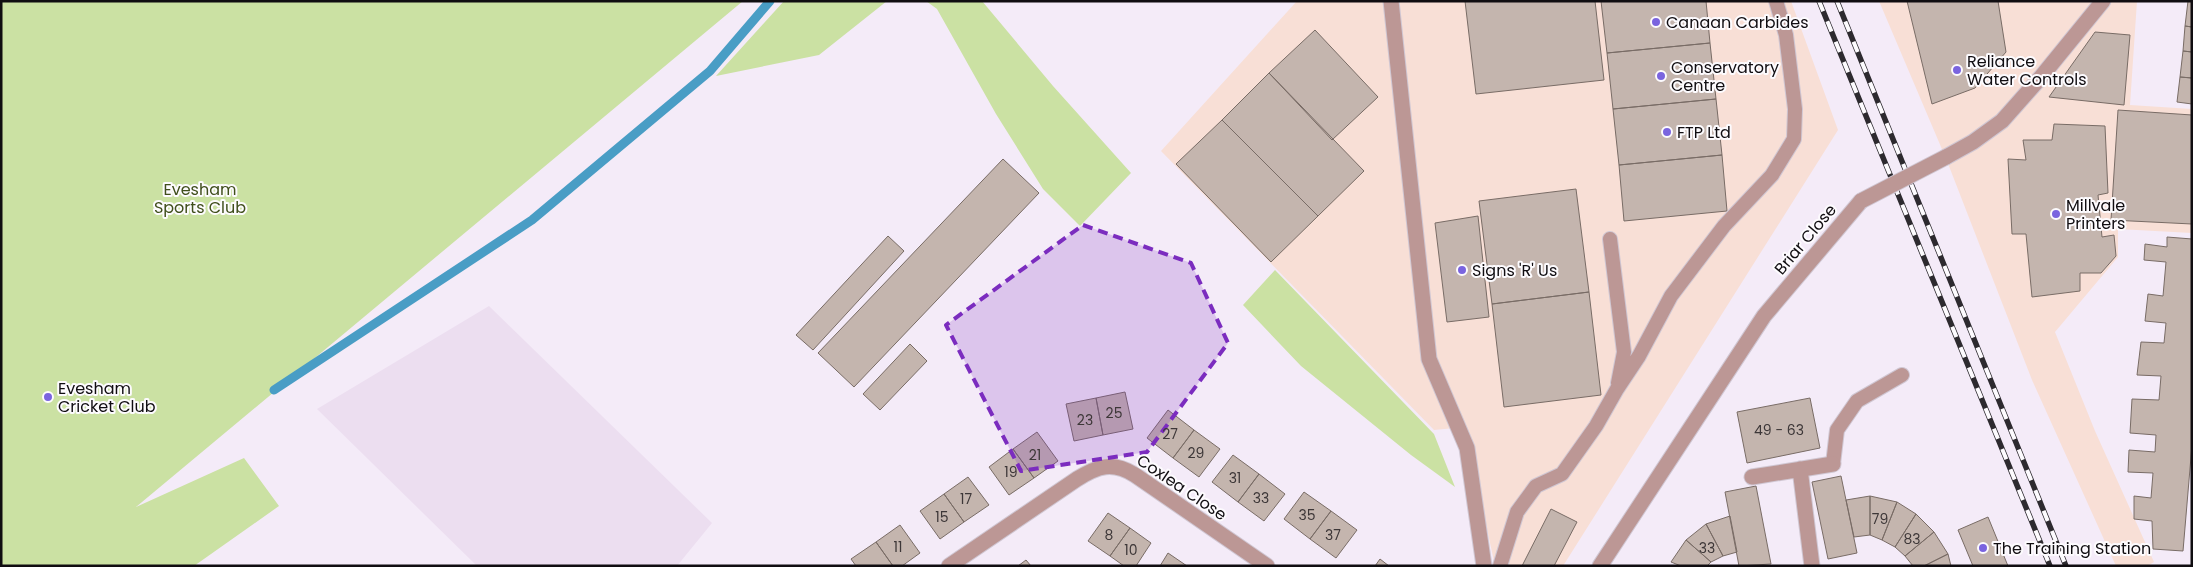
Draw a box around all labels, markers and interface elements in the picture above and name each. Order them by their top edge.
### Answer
place label: Canaan Carbides [1666,11,1809,34]
marker: Canaan Carbides [1650,16,1662,28]
place label: Reliance Water Controls [1967,50,2087,91]
place label: Conservatory Centre [1671,56,1779,97]
marker: Reliance Water Controls [1951,64,1963,76]
marker: Conservatory Centre [1655,70,1667,82]
place label: FTP Ltd [1677,121,1731,144]
marker: FTP Ltd [1661,126,1673,138]
park label: Evesham Sports Club [154,178,246,219]
place label: Millvale Printers [2066,194,2125,235]
street label: Briar Close [1769,199,1842,279]
marker: Millvale Printers [2050,208,2062,220]
place label: Signs 'R' Us [1472,259,1557,282]
marker: Signs 'R' Us [1456,264,1468,276]
place label: Evesham Cricket Club [58,377,156,418]
marker: Evesham Cricket Club [42,391,54,403]
house number: 25 [1106,403,1122,423]
house number: 23 [1077,410,1093,430]
house number: 49 - 63 [1754,420,1804,440]
house number: 27 [1162,424,1178,444]
house number: 29 [1188,443,1204,463]
house number: 21 [1029,445,1041,465]
street label: Coxlea Close [1132,449,1231,526]
house number: 19 [1004,462,1018,482]
house number: 31 [1229,468,1241,488]
house number: 33 [1253,488,1269,508]
house number: 17 [960,489,972,509]
house number: 35 [1298,505,1316,525]
house number: 15 [935,507,949,527]
house number: 79 [1872,509,1888,529]
house number: 8 [1105,525,1114,545]
house number: 37 [1325,525,1341,545]
house number: 83 [1903,529,1921,549]
house number: 11 [894,537,902,557]
place label: The Training Station [1993,537,2151,560]
house number: 33 [1699,538,1715,558]
house number: 10 [1124,540,1138,560]
marker: The Training Station [1977,542,1989,554]

